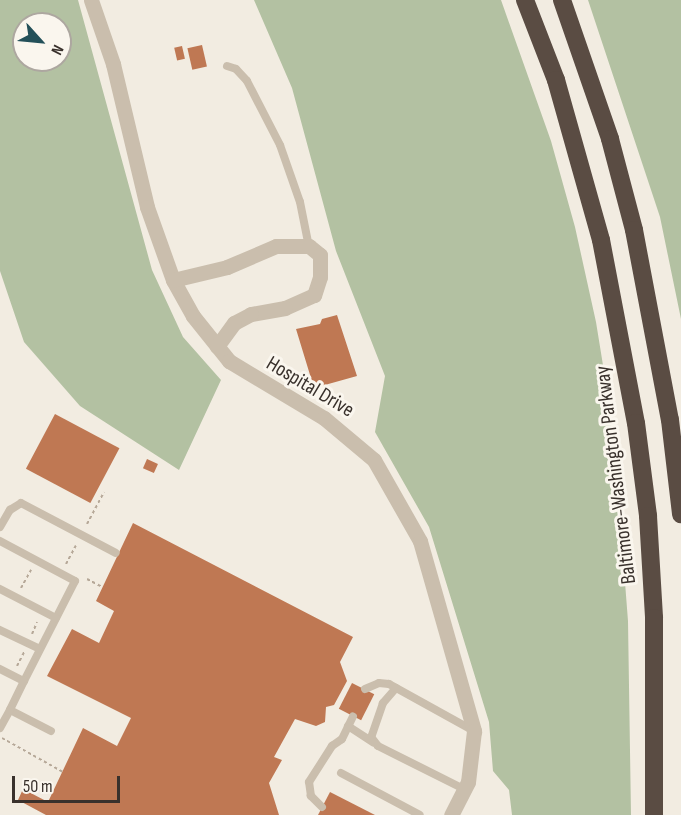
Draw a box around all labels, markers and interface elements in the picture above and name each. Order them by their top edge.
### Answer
north arrow [12,12,72,72]
text: N [46,41,67,58]
street label: Hospital Drive [262,351,358,423]
street label: Baltimore-Washington Parkway [590,364,642,586]
scale bar [15,764,123,802]
text: 50 m [23,776,53,797]

